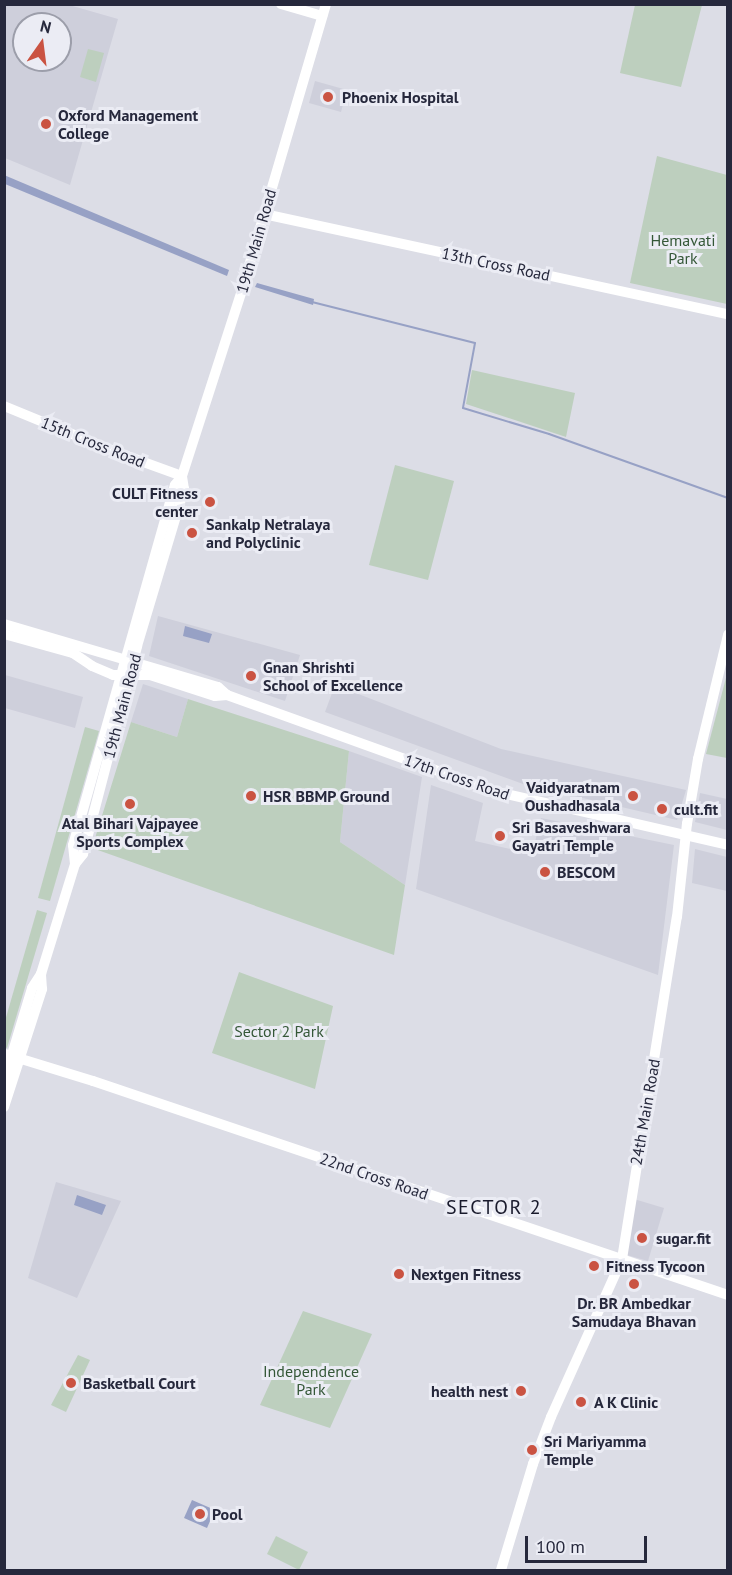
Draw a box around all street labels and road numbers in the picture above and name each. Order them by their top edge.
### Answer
street label: 19th Main Road [232,187,280,295]
street label: 13th Cross Road [440,243,552,285]
street label: 15th Cross Road [38,412,148,472]
street label: 19th Main Road [99,652,145,760]
street label: 17th Cross Road [402,750,512,804]
street label: 24th Main Road [626,1057,664,1167]
street label: 22nd Cross Road [317,1148,431,1204]

